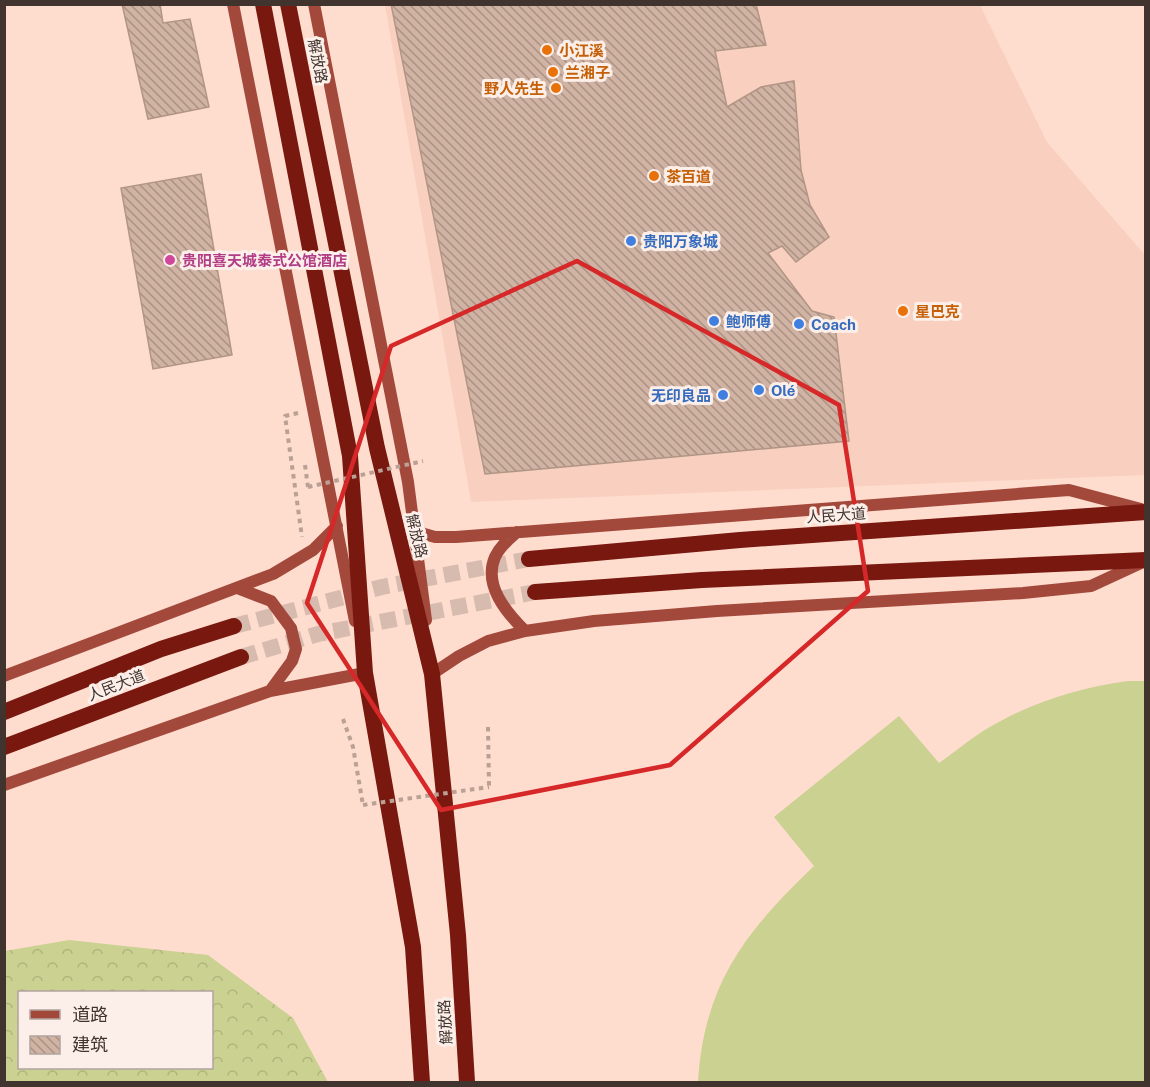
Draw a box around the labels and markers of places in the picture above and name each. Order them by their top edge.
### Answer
place label: 小江溪 [559,42,604,59]
marker: 小江溪 [540,43,554,57]
place label: 兰湘子 [565,64,610,81]
marker: 兰湘子 [546,65,560,79]
place label: 野人先生 [484,80,544,97]
marker: 野人先生 [549,81,563,95]
place label: 茶百道 [666,168,711,185]
marker: 茶百道 [647,169,661,183]
place label: 贵阳万象城 [643,233,718,250]
marker: 贵阳万象城 [624,234,638,248]
place label: 贵阳喜天城泰式公馆酒店 [182,252,347,269]
marker: 贵阳喜天城泰式公馆酒店 [163,253,177,267]
place label: 星巴克 [915,303,960,320]
marker: 星巴克 [896,304,910,318]
place label: 鲍师傅 [726,313,771,330]
marker: 鲍师傅 [707,314,721,328]
place label: Coach [811,316,856,333]
marker: Coach [792,317,806,331]
place label: Olé [771,382,795,399]
marker: Olé [752,383,766,397]
place label: 无印良品 [651,387,711,404]
marker: 无印良品 [716,388,730,402]

